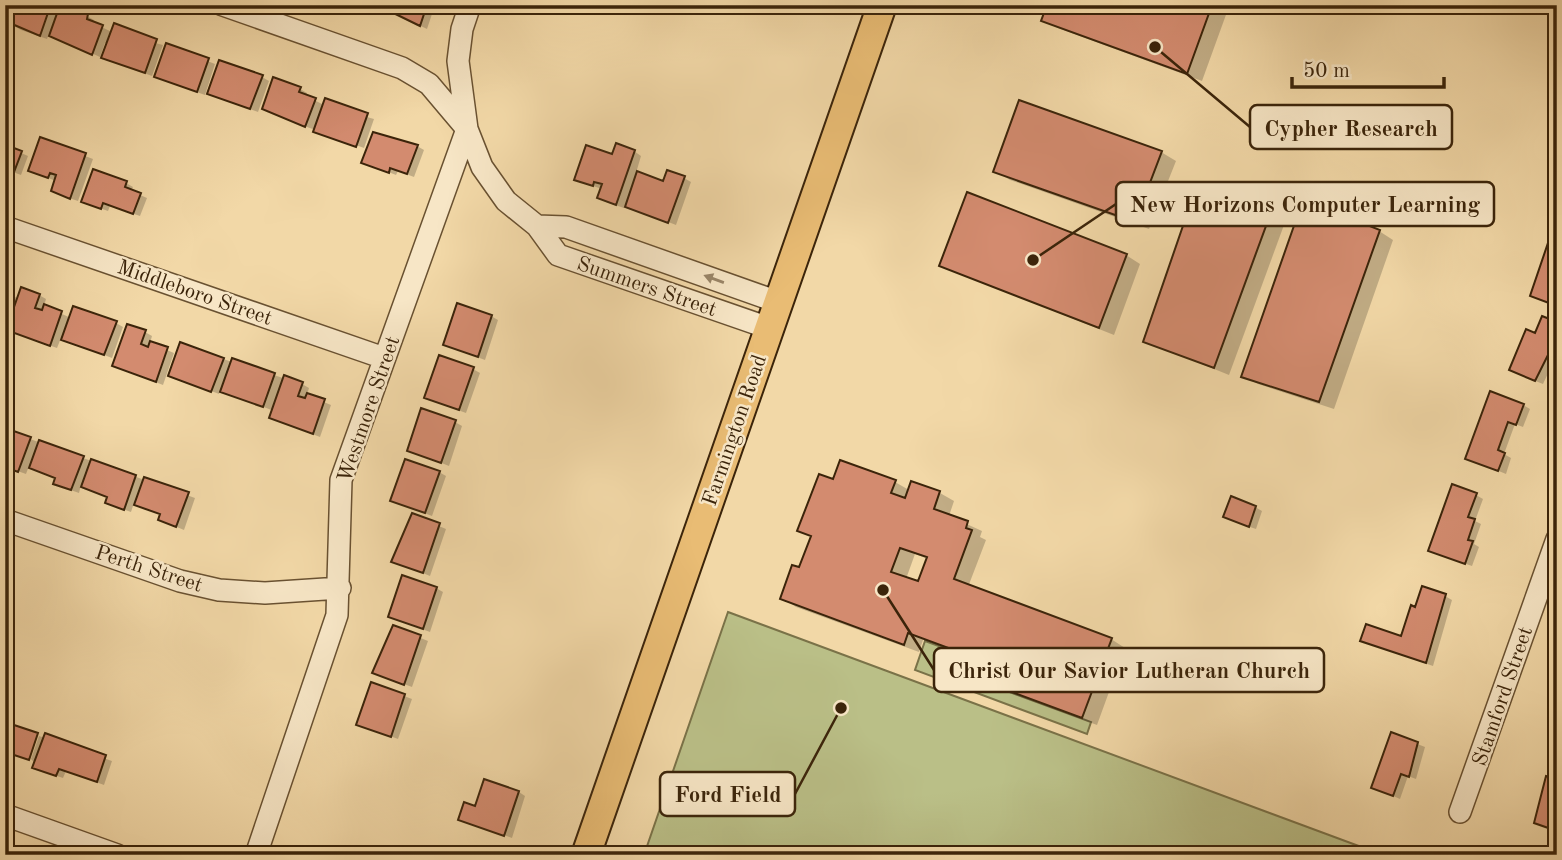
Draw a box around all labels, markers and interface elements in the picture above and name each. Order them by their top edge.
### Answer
scale bar [1292,46,1445,90]
text: 50 m [1303,61,1350,82]
callout: Cypher Research [1250,105,1452,149]
text: Cypher Research [1264,118,1438,141]
callout: New Horizons Computer Learning [1116,182,1494,226]
text: New Horizons Computer Learning [1130,194,1480,217]
street label: Summers Street [574,254,719,321]
street label: Middleboro Street [114,257,275,330]
one-way arrow [703,273,724,284]
street label: Westmore Street [335,334,404,485]
street label: Farmington Road [700,352,771,509]
street label: Perth Street [92,542,205,597]
street label: Stamford Street [1470,624,1537,769]
callout: Christ Our Savior Lutheran Church [934,648,1324,692]
text: Christ Our Savior Lutheran Church [948,660,1310,683]
callout: Ford Field [660,772,795,816]
text: Ford Field [674,784,782,807]

